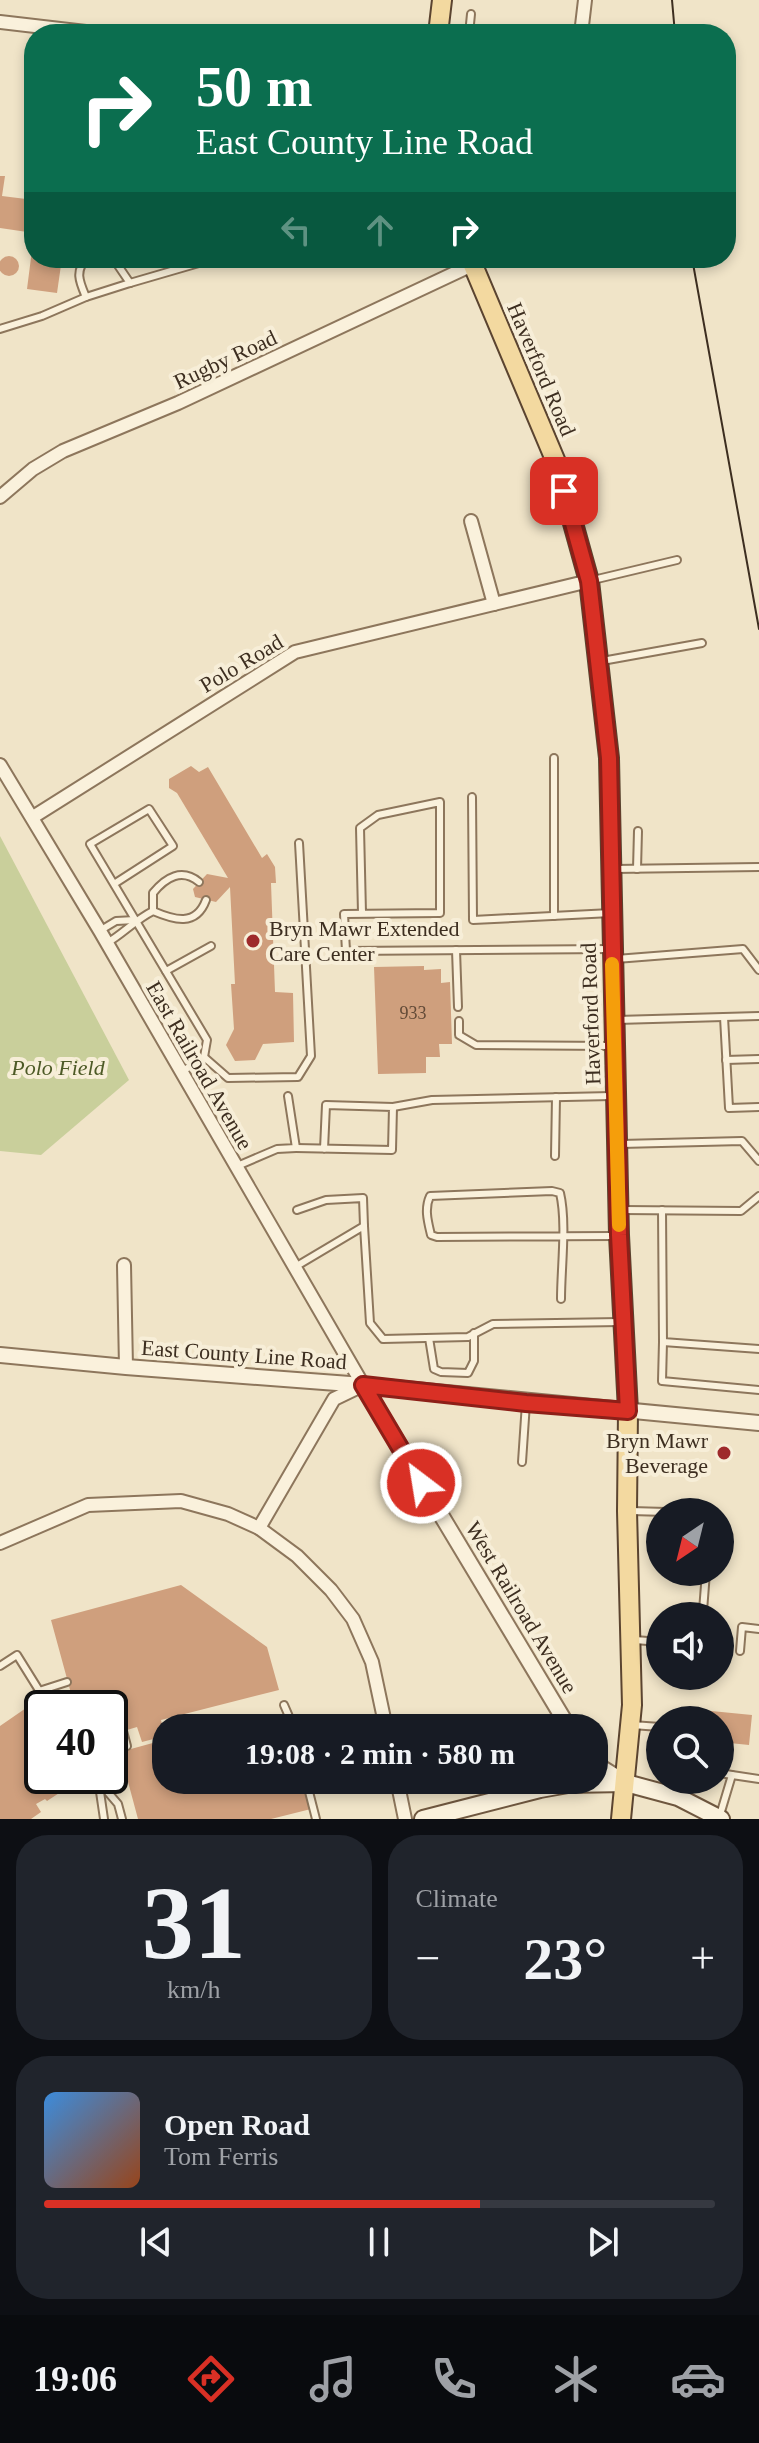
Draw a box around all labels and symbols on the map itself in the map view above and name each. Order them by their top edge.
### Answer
street label: Haverford Road [502,299,581,440]
street label: Rugby Road [170,325,281,394]
pin [530,457,598,525]
street label: Polo Road [195,629,287,698]
place label: Bryn Mawr Extended Care Center [269,916,460,966]
marker: Bryn Mawr Extended Care Center [244,932,262,950]
street label: Haverford Road [576,942,605,1086]
street label: East Railroad Avenue [141,977,258,1154]
house number: 933 [400,1003,427,1023]
park label: Polo Field [10,1055,106,1080]
street label: East County Line Road [140,1335,348,1374]
place label: Bryn Mawr Beverage [606,1428,709,1478]
position arrow [379,1441,463,1525]
marker: Bryn Mawr Beverage [715,1444,733,1462]
north arrow [646,1498,734,1586]
street label: West Railroad Avenue [460,1517,583,1698]
speed limit sign: 40 [24,1690,128,1794]

